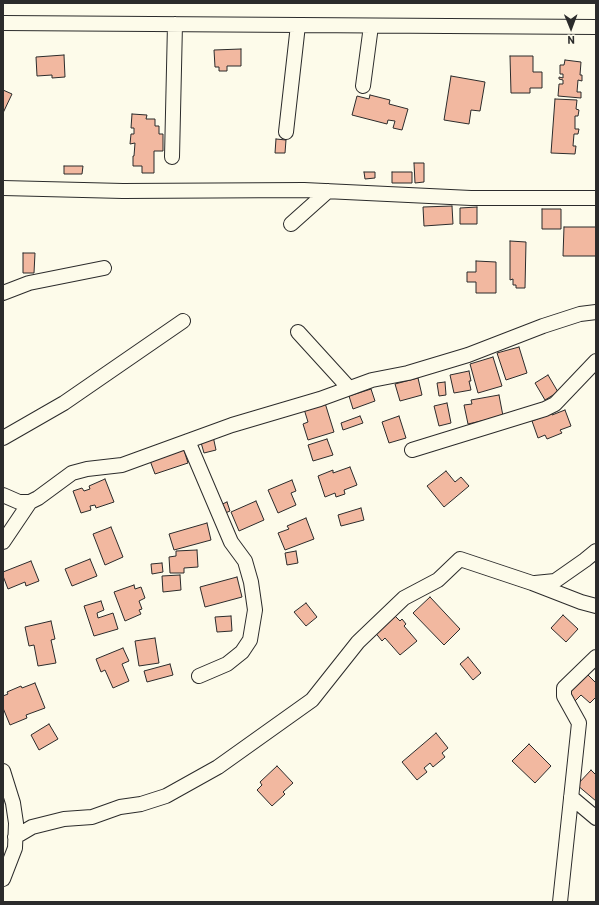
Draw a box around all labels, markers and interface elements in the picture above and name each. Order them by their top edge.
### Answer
north arrow [551,8,591,48]
text: N [567,34,575,47]

